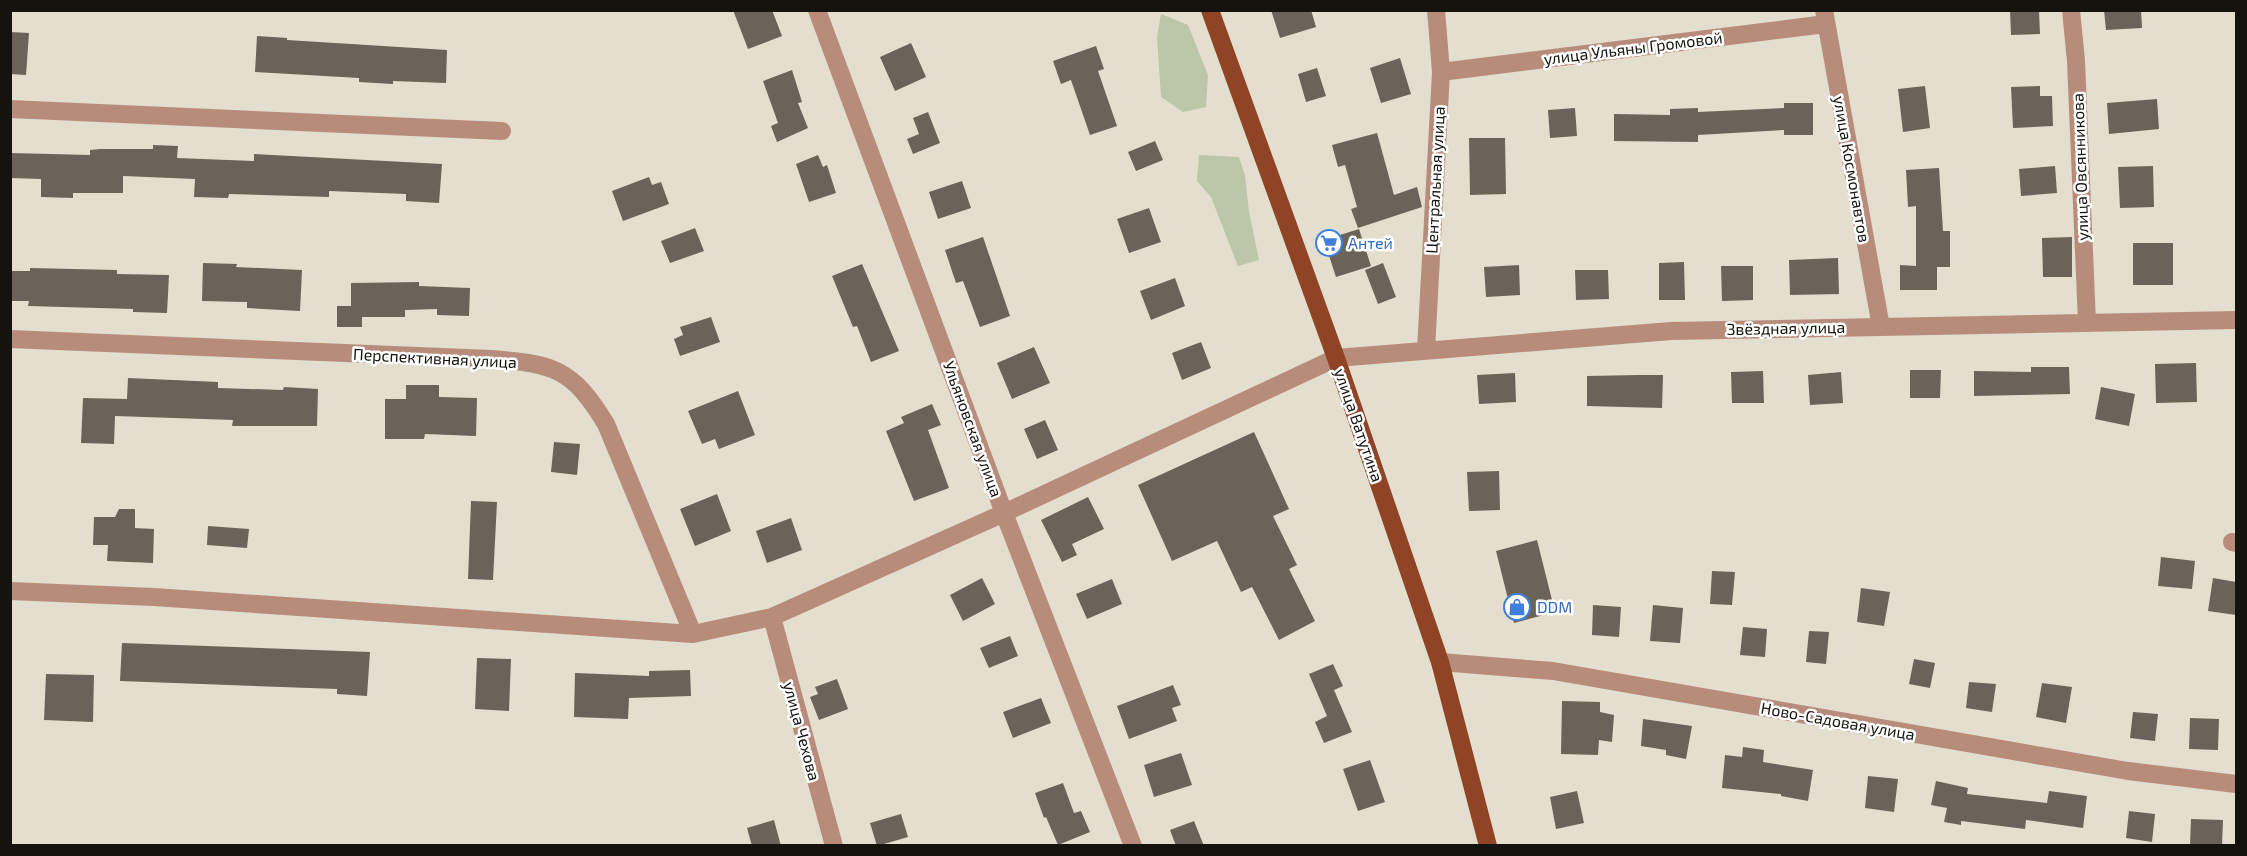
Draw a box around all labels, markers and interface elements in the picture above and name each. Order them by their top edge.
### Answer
street label: улица Ульяны Громовой [1542,27,1724,69]
street label: улица Овсянникова [2067,93,2093,241]
street label: улица Космонавтов [1829,94,1875,244]
street label: Центральная улица [1421,106,1449,254]
supermarket icon: Антей [1314,228,1344,258]
place label: Антей [1348,233,1393,252]
street label: Звёздная улица [1727,317,1845,339]
street label: Перспективная улица [353,344,517,372]
street label: Ульяновская улица [939,358,1007,500]
street label: улица Ватутина [1330,366,1388,484]
shop icon: DDM [1502,592,1532,622]
place label: DDM [1537,597,1572,616]
street label: улица Чехова [779,679,825,783]
street label: Ново-Садовая улица [1759,698,1917,744]

